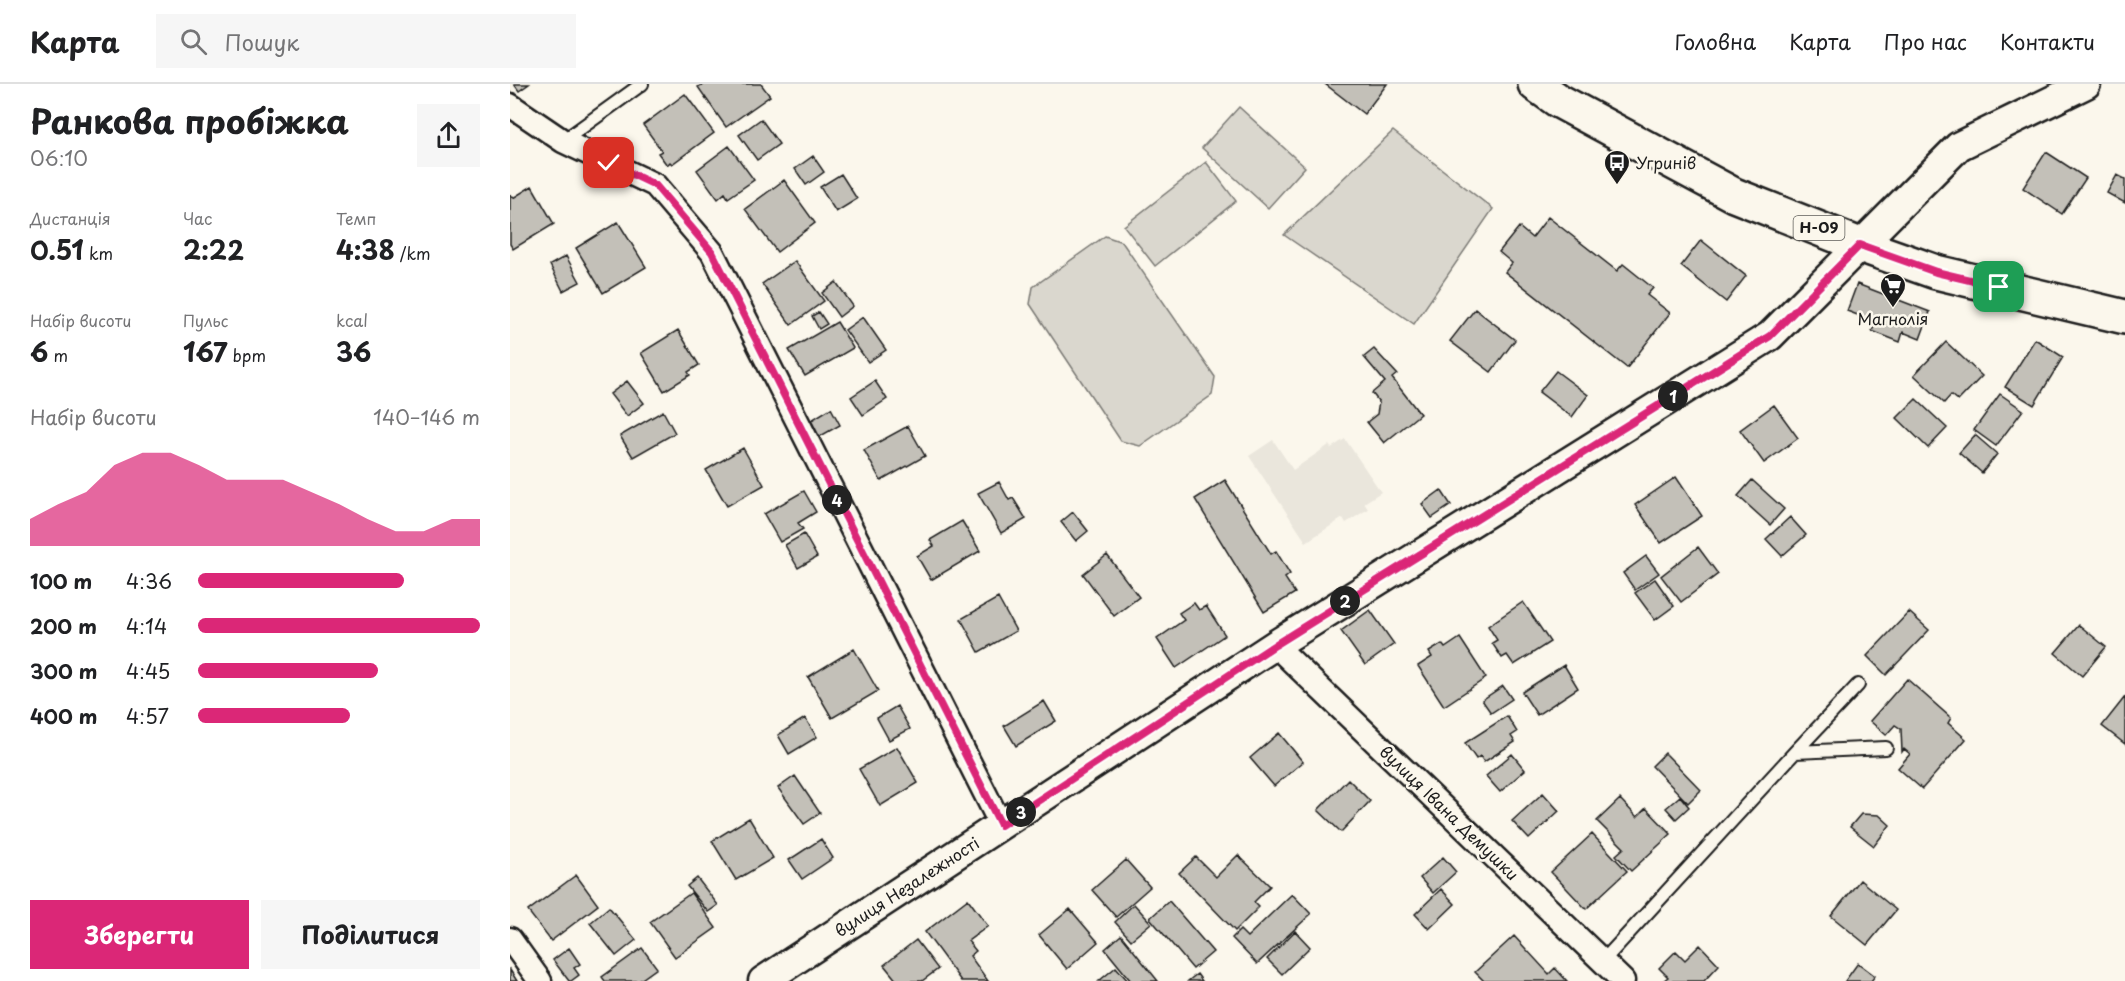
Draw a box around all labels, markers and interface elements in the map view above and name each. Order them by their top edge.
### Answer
search box [156,14,576,68]
text: Карта [30,20,120,63]
icon: search [177,25,210,58]
text: Пошук [225,25,299,58]
text: Головна [1675,25,1756,57]
text: Карта [1789,25,1851,57]
text: Про нас [1884,25,1967,57]
text: Контакти [2000,25,2095,57]
text: Ранкова пробіжка [30,95,349,145]
button: share [417,104,480,167]
pin [583,137,634,188]
text: 06:10 [30,143,88,173]
icon: check [592,146,625,179]
bus stop icon: Угринів [1602,148,1632,186]
place label: Угринів [1636,150,1696,174]
text: Дистанція [30,206,111,230]
text: Час [183,206,212,230]
text: Темп [336,206,376,230]
road number: Н-09 [1794,216,1844,240]
text: 0.51 [30,230,84,269]
text: 2:22 [183,230,244,269]
text: 4:38 [336,230,395,269]
text: km [84,241,113,265]
text: /km [395,241,430,265]
pin [1973,261,2024,312]
icon: arrive [1982,270,2015,303]
supermarket icon: Магнолія [1878,271,1908,309]
place label: Магнолія [1857,306,1929,330]
text: Набір висоти [30,308,131,332]
text: Пульс [183,308,228,332]
text: kcal [336,308,368,332]
text: 6 [30,332,48,371]
text: 167 [183,332,228,371]
text: 36 [336,332,371,371]
text: m [48,343,68,367]
text: bpm [228,343,266,367]
pin: 1 [1658,381,1688,411]
text: 1 [1669,384,1677,408]
text: Набір висоти [30,402,157,432]
text: 140–146 m [373,402,480,432]
pin: 4 [822,485,852,515]
text: 4 [832,488,842,512]
text: 100 m [30,566,92,596]
text: 4:36 [126,566,172,596]
pin: 2 [1330,586,1360,616]
text: 2 [1339,589,1351,613]
text: 200 m [30,611,97,641]
text: 4:14 [126,611,167,641]
text: 300 m [30,656,98,686]
text: 4:45 [126,656,170,686]
text: 400 m [30,701,98,731]
text: 4:57 [126,701,169,731]
street label: вулиця Івана Демушки [1375,739,1525,885]
pin: 3 [1006,797,1036,827]
text: 3 [1016,800,1026,824]
street label: вулиця Незалежності [829,830,984,942]
button: Зберегти [30,900,249,969]
button: Поділитися [261,900,480,969]

